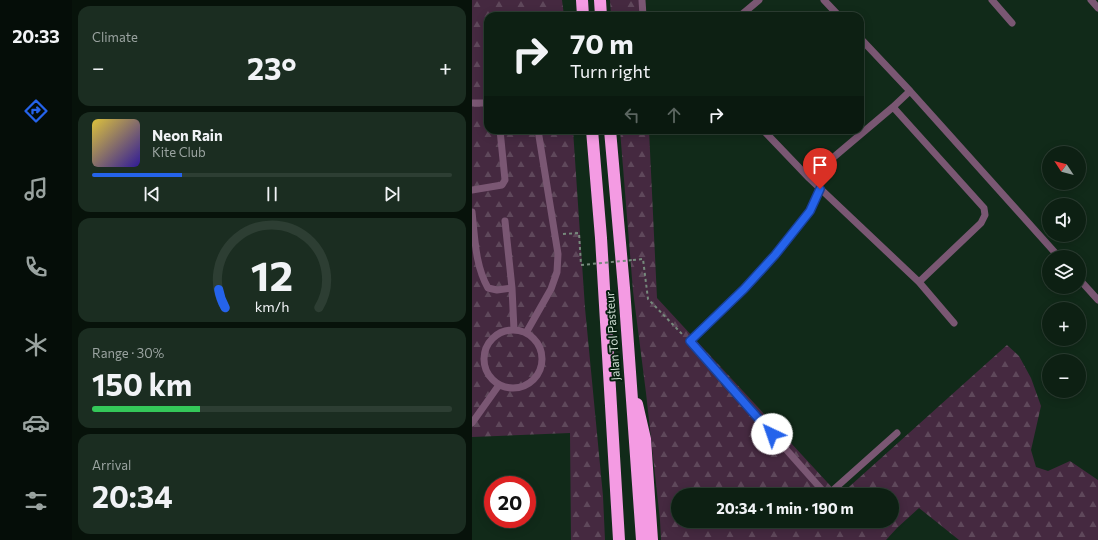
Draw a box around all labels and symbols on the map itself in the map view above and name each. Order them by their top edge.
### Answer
north arrow [1042,146,1086,190]
pin [803,148,837,189]
street label: Jalan Tol Pasteur [602,291,623,381]
position arrow [751,413,793,455]
speed limit sign: 20 [484,476,536,528]

